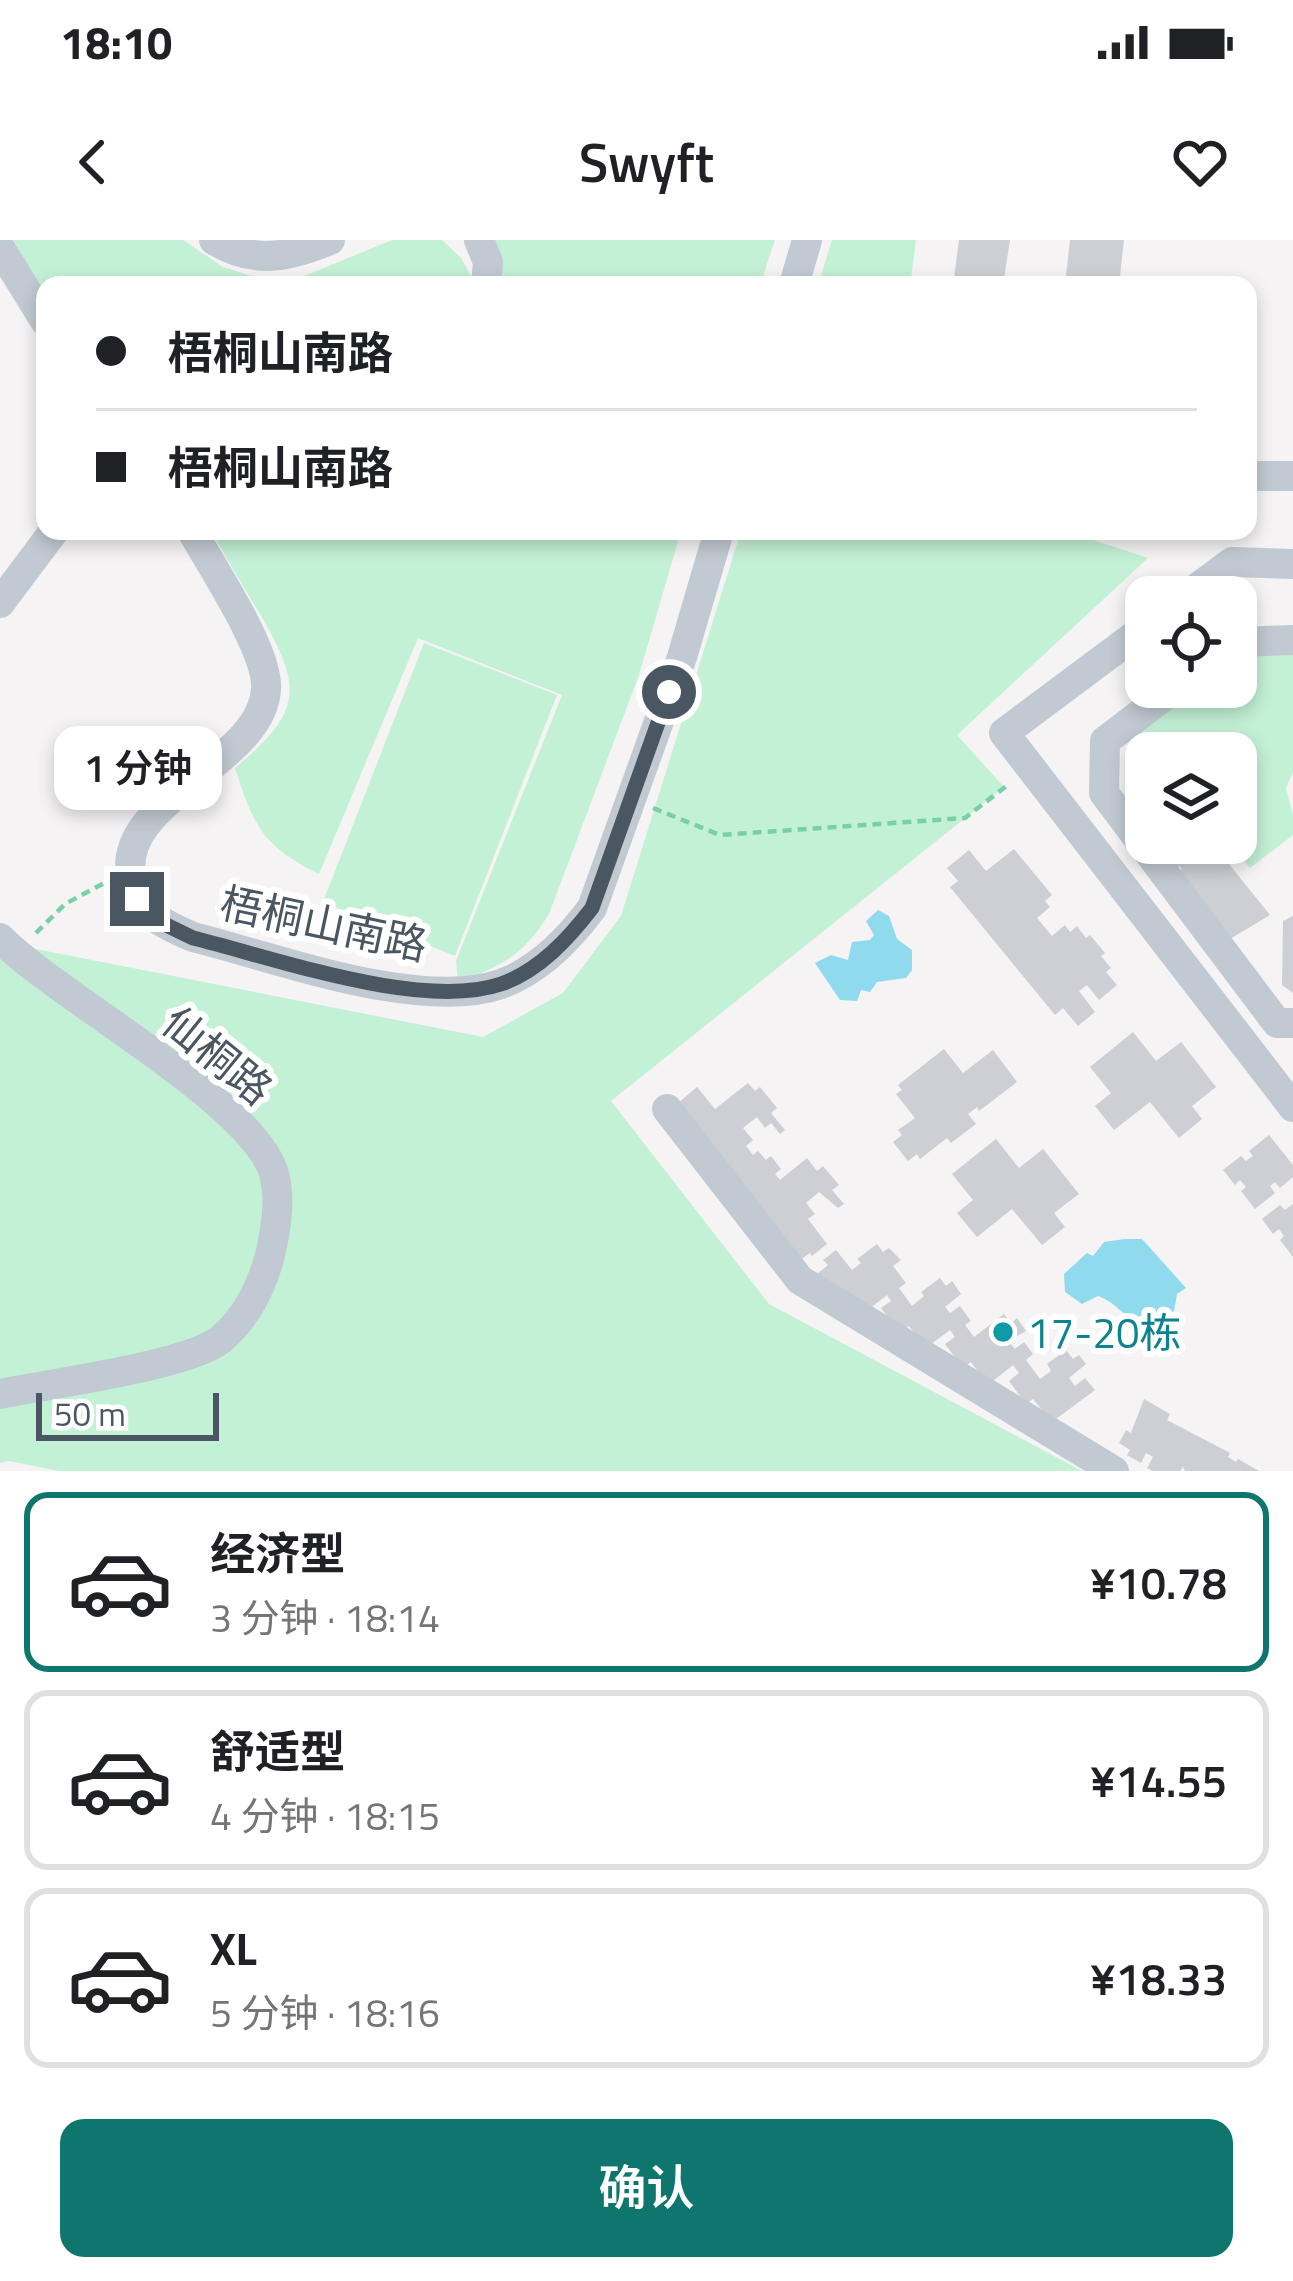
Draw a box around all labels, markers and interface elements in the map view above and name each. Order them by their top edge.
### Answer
text: 18:10 [60,8,172,76]
text: Swyft [579,121,714,203]
icon: back [60,129,126,195]
icon: heart [1167,129,1233,195]
text: 梧桐山南路 [168,318,393,386]
text: 梧桐山南路 [168,433,393,501]
map controls [1125,576,1257,864]
button: locate [1125,576,1257,708]
route start [642,665,696,719]
callout: 1 分钟 [53,725,221,809]
button: layers [1125,732,1257,864]
text: 1 分钟 [84,738,192,797]
street label: 梧桐山南路 [215,870,433,976]
route end [110,872,164,926]
street label: 仙桐路 [149,990,287,1120]
place label: 17-20栋 [1027,1300,1181,1364]
marker: 17-20栋 [990,1319,1016,1345]
scale bar [36,1387,219,1440]
text: 50 m [54,1389,126,1439]
text: 经济型 [210,1519,345,1587]
icon: car [66,1528,174,1636]
text: ¥10.78 [1090,1548,1227,1616]
text: 3 分钟 · 18:14 [210,1588,440,1647]
text: 舒适型 [210,1717,345,1785]
icon: car [66,1726,174,1834]
text: ¥14.55 [1090,1746,1227,1814]
text: 4 分钟 · 18:15 [210,1786,440,1845]
text: XL [210,1914,257,1982]
icon: car [66,1924,174,2032]
text: ¥18.33 [1090,1944,1227,2012]
text: 5 分钟 · 18:16 [210,1983,440,2042]
button: 确认 [60,2119,1233,2257]

